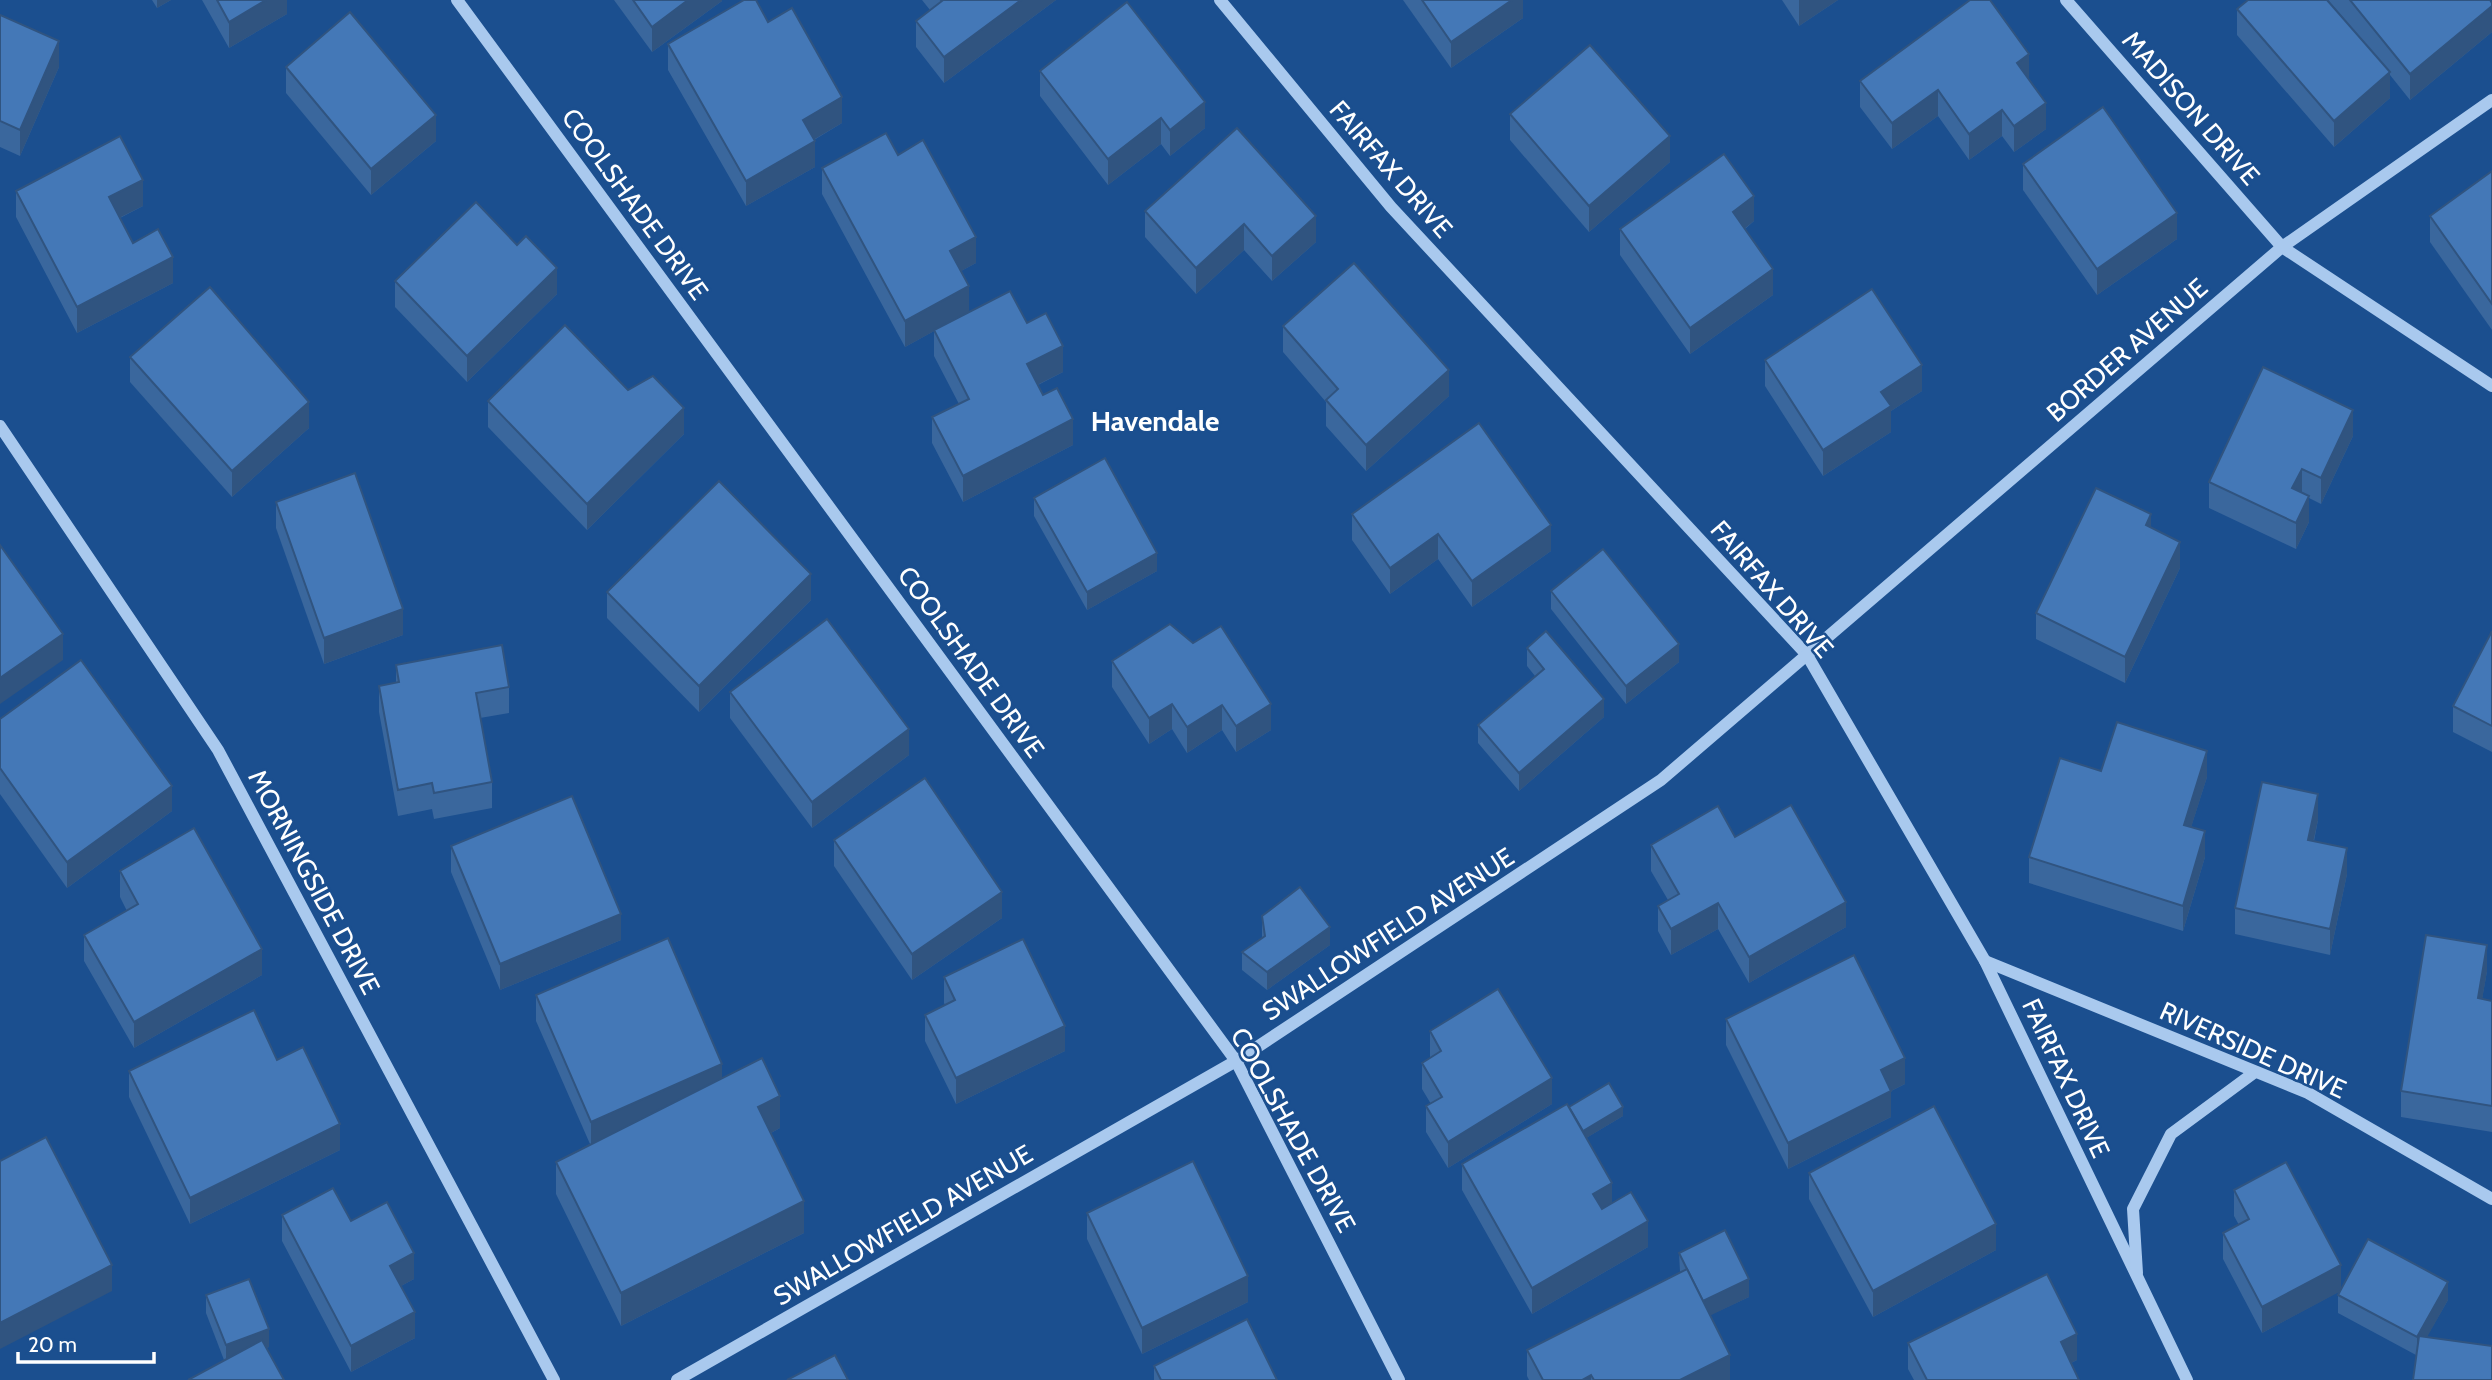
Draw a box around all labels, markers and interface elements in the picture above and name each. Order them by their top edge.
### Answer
street label: MADISON DRIVE [2115,24,2267,192]
street label: FAIRFAX DRIVE [1323,94,1459,244]
street label: COOLSHADE DRIVE [555,102,715,306]
street label: BORDER AVENUE [2040,271,2214,429]
district label: Havendale [1091,404,1219,438]
street label: FAIRFAX DRIVE [1704,514,1840,664]
street label: COOLSHADE DRIVE [891,560,1051,764]
street label: MORNINGSIDE DRIVE [241,764,387,1000]
street label: SWALLOWFIELD AVENUE [1256,841,1520,1027]
street label: FAIRFAX DRIVE [2015,994,2117,1162]
street label: RIVERSIDE DRIVE [2155,995,2351,1105]
street label: COOLSHADE DRIVE [1224,1022,1362,1238]
street label: SWALLOWFIELD AVENUE [768,1138,1038,1312]
scale bar [18,1320,154,1364]
text: 20 m [28,1332,77,1357]

